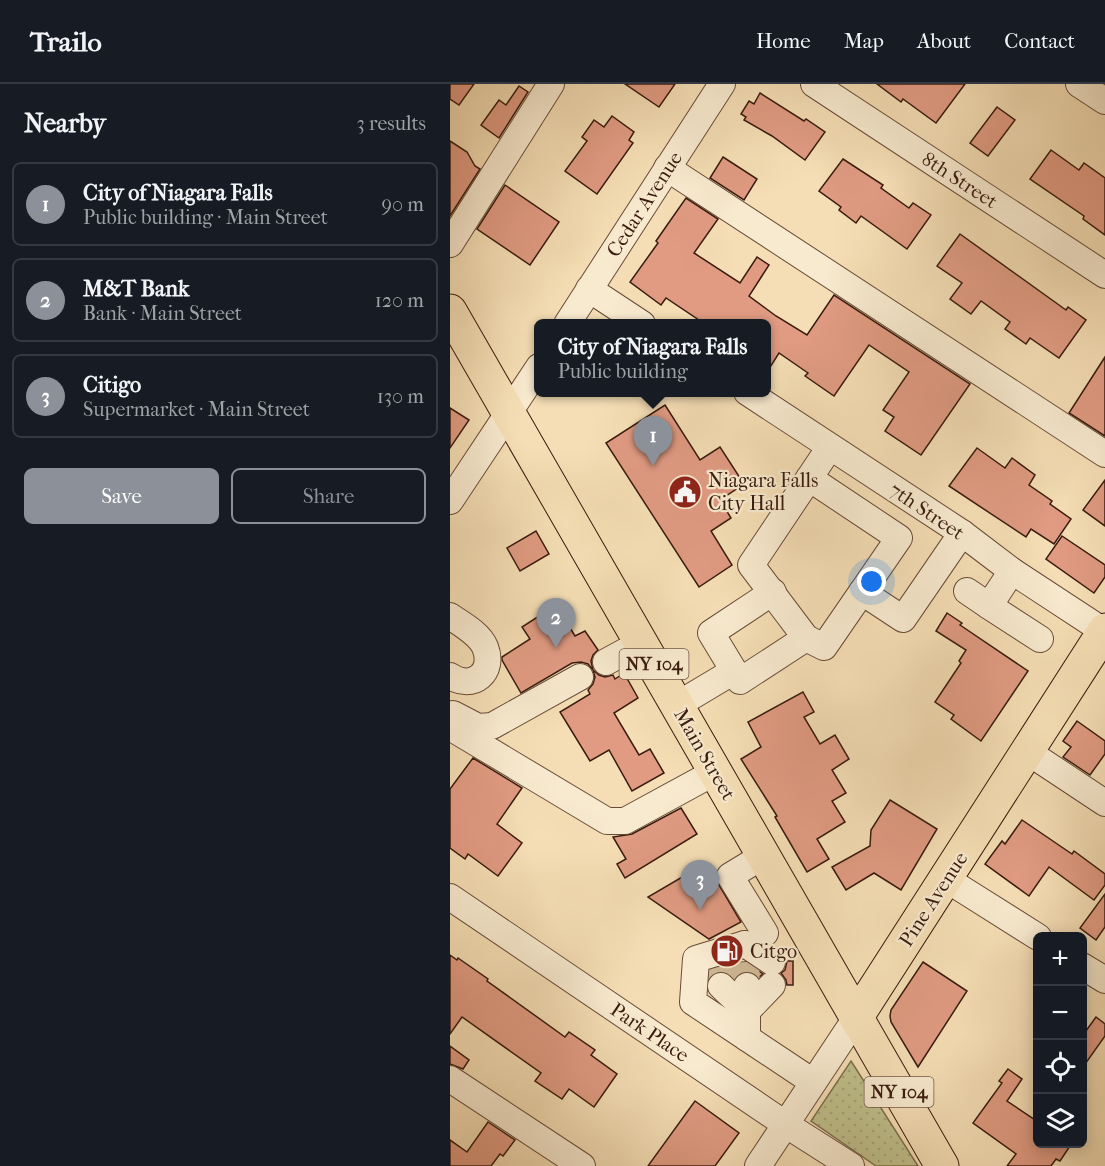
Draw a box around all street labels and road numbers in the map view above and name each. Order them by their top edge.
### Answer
street label: Cedar Avenue [602,147,687,261]
street label: 8th Street [918,147,1002,213]
street label: 7th Street [885,478,968,545]
road number: NY 104 [620,649,688,679]
street label: Main Street [669,704,740,804]
street label: Pine Avenue [894,848,973,951]
street label: Park Place [606,998,693,1067]
road number: NY 104 [864,1077,934,1107]

